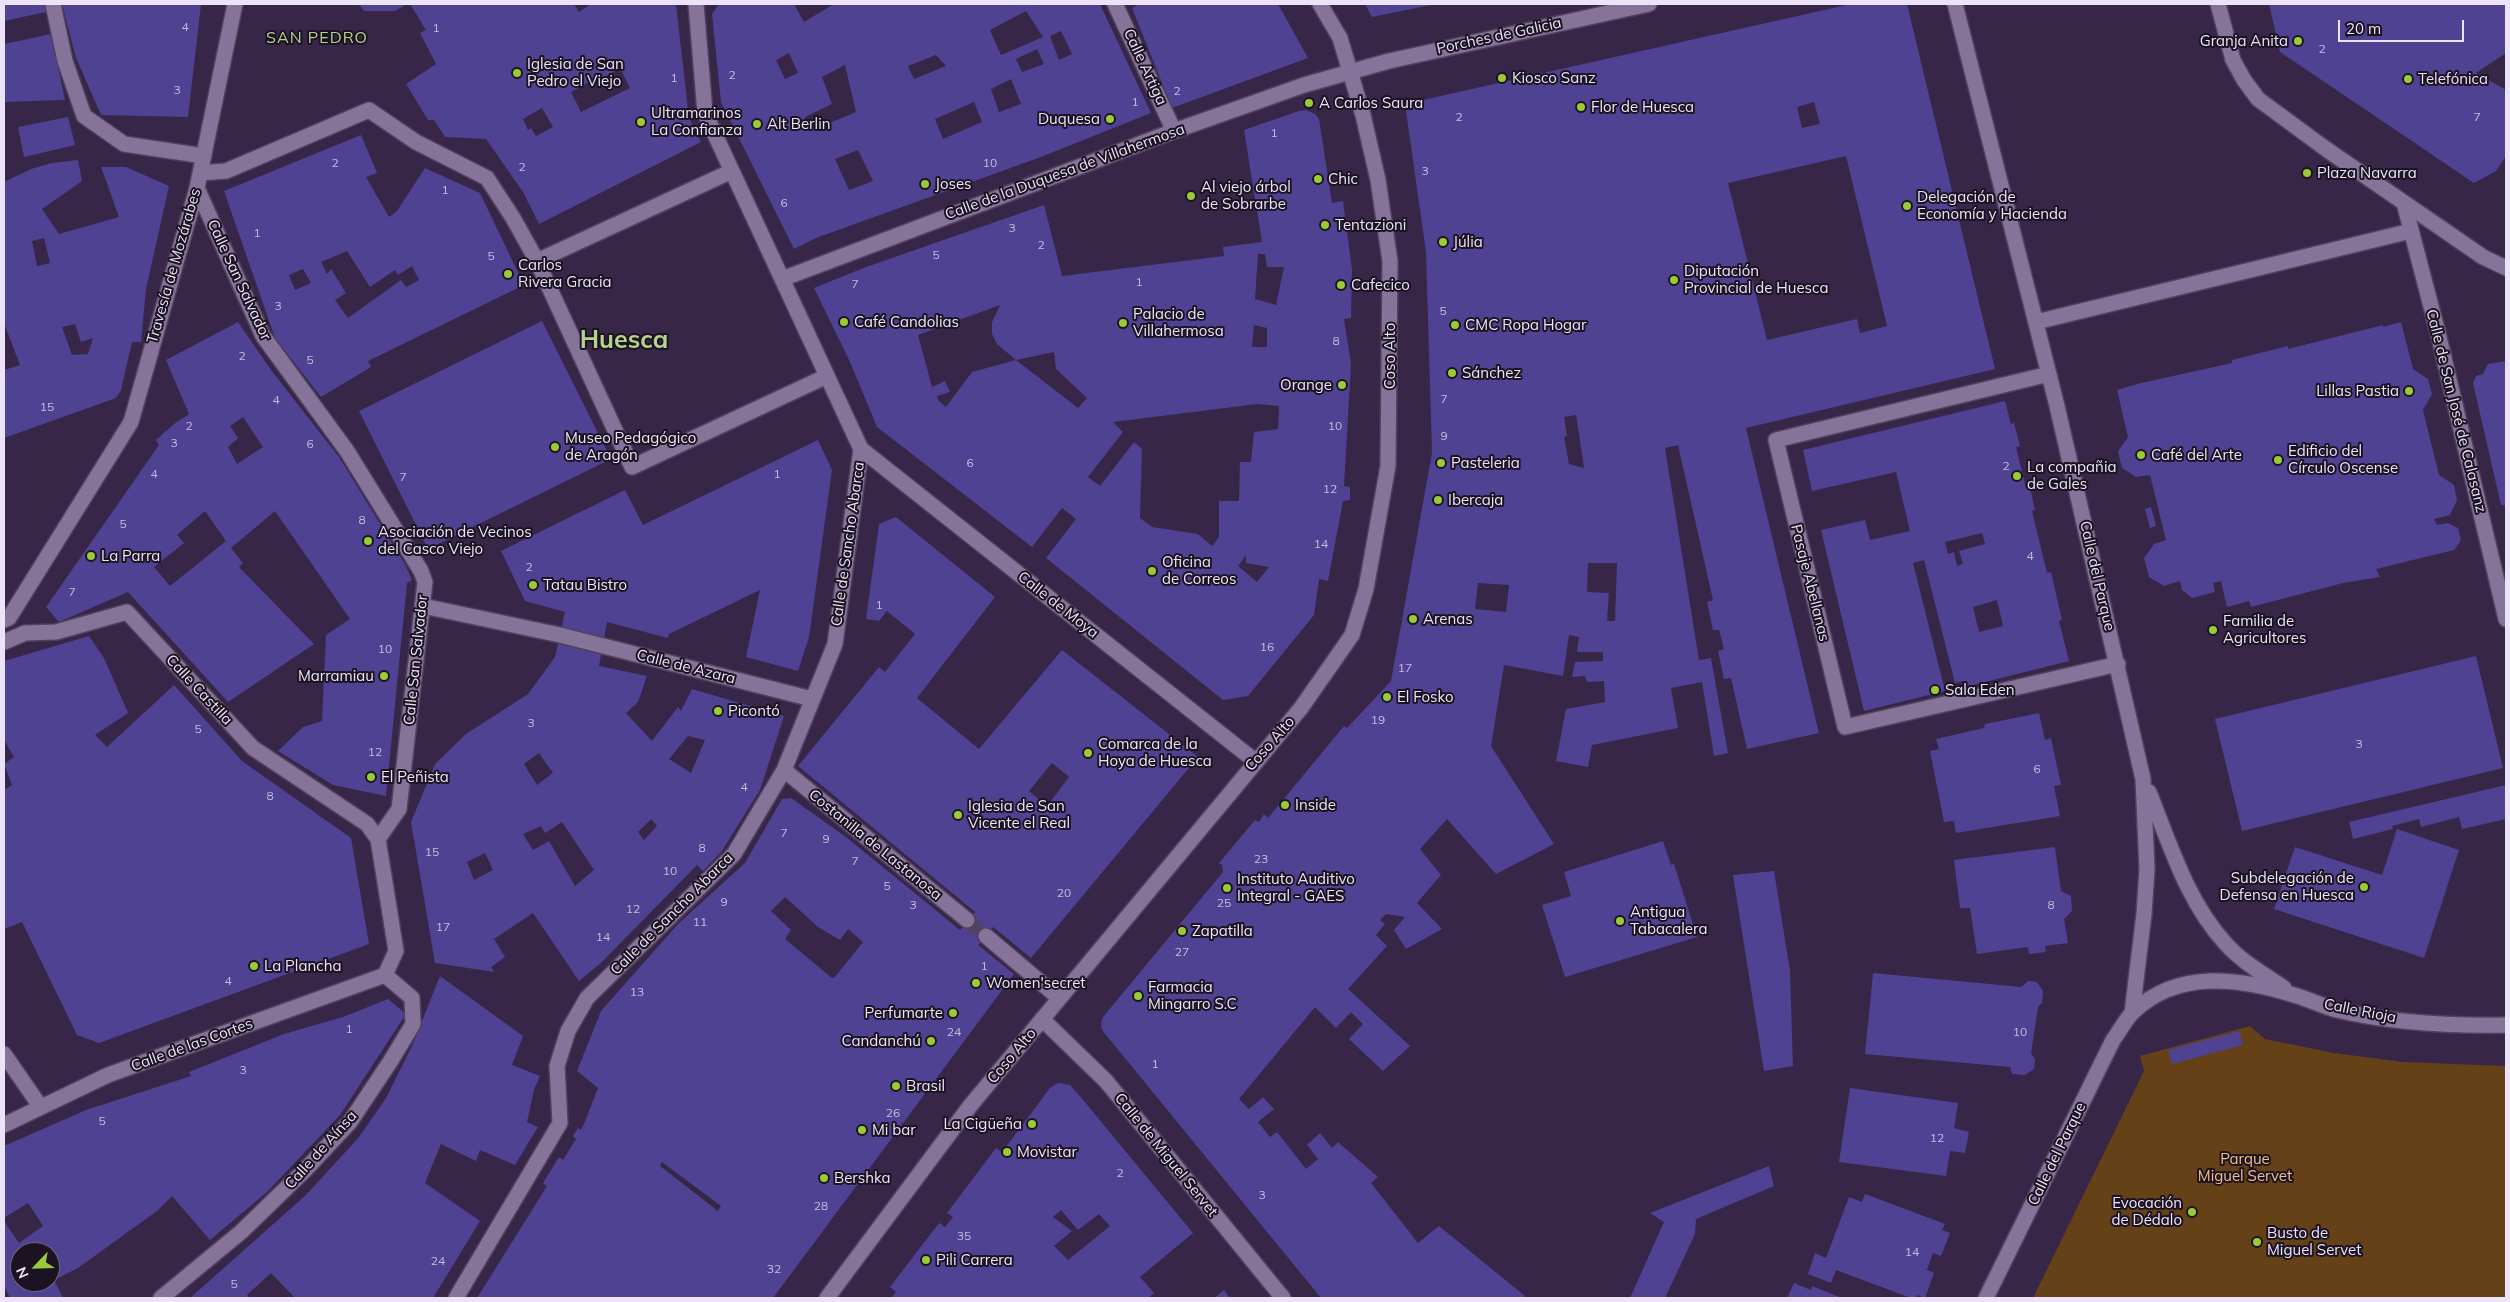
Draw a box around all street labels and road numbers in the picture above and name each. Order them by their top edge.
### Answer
street label: Porches de Galicia [1435,14,1563,58]
street label: Calle Artiga [1120,26,1170,108]
street label: Calle de la Duquesa de Villahermosa [943,120,1187,224]
street label: Travesía de Mozárabes [143,186,205,346]
street label: Calle San Salvador [203,217,275,343]
street label: Calle de San José de Calasanz [2422,307,2490,515]
street label: Coso Alto [1381,323,1399,389]
street label: Calle de Sancho Abarca [828,461,868,627]
street label: Calle del Parque [2076,519,2118,633]
street label: Pasaje Abellanas [1787,523,1833,643]
street label: Calle de Moya [1014,568,1102,642]
street label: Calle San Salvador [400,594,432,726]
street label: Calle de Azara [635,646,737,688]
street label: Calle Castilla [162,651,236,729]
street label: Coso Alto [1241,713,1299,775]
street label: Costanilla de Lastanosa [805,786,945,904]
street label: Calle de Sancho Abarca [607,849,737,979]
street label: Calle Rioja [2322,995,2398,1027]
street label: Calle de las Cortes [129,1015,255,1075]
street label: Coso Alto [984,1025,1040,1087]
street label: Calle de Miguel Servet [1111,1090,1221,1220]
street label: Calle del Parque [2024,1100,2090,1208]
street label: Calle de Aínsa [281,1107,361,1193]

